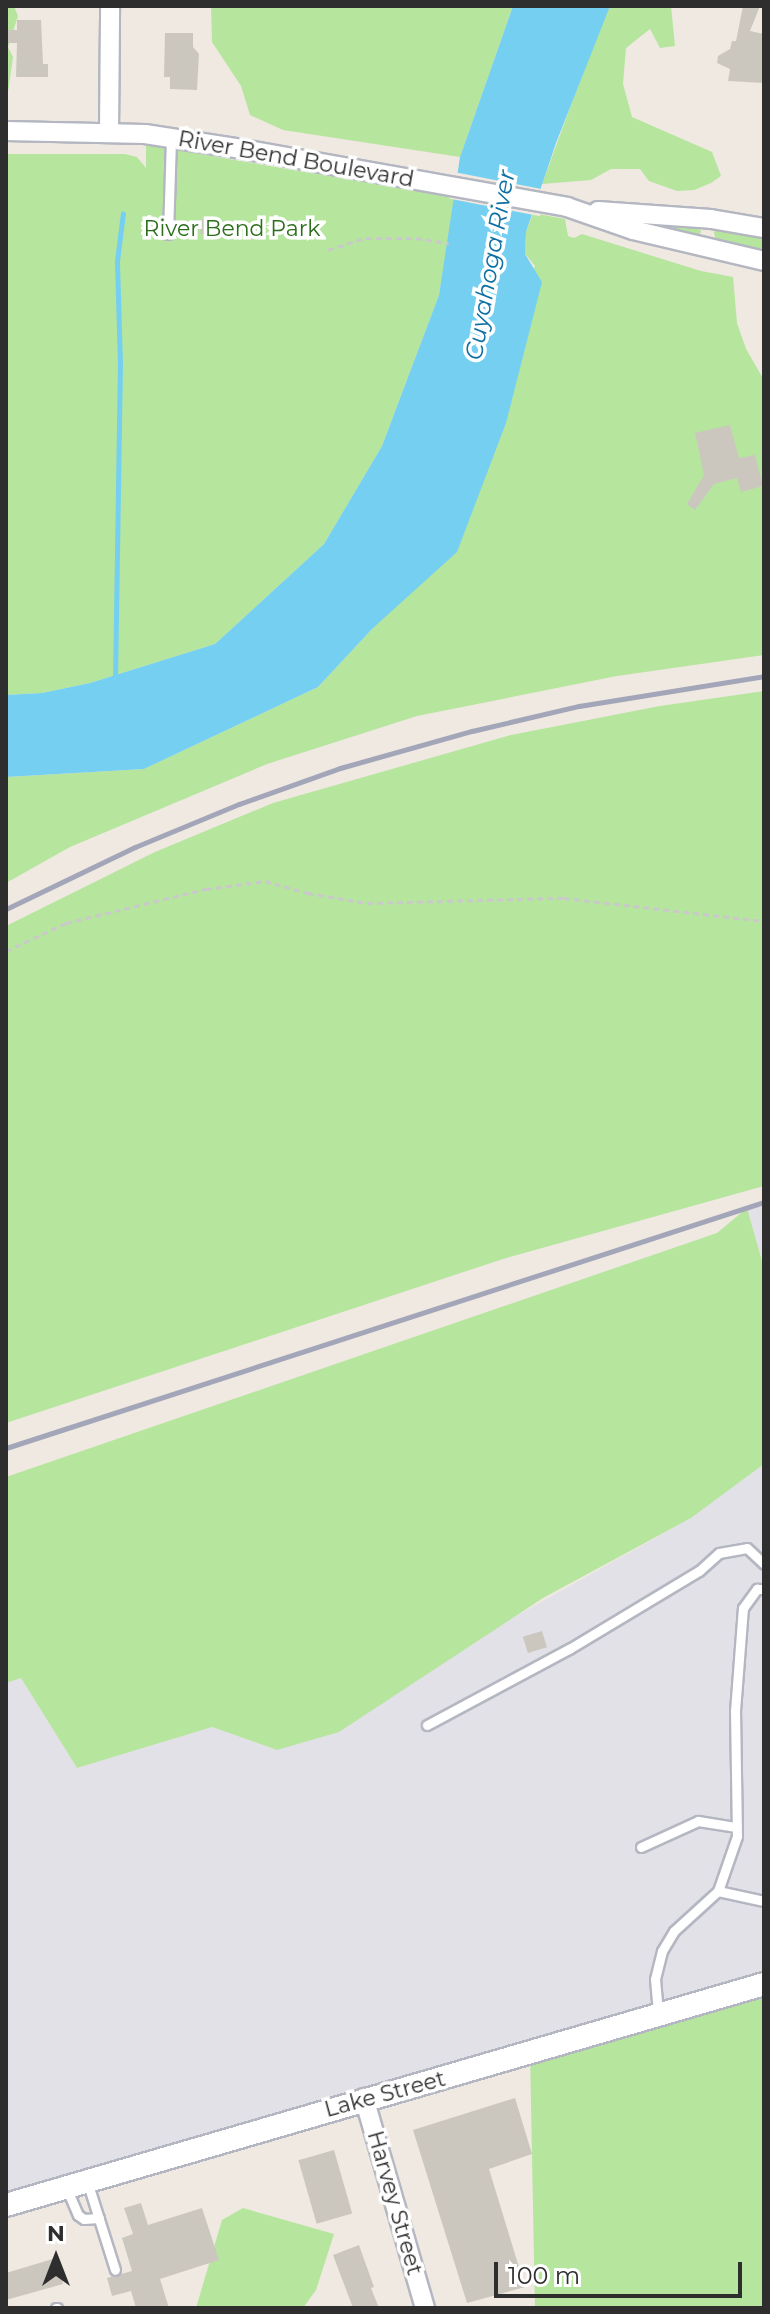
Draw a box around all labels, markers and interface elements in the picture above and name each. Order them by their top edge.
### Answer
street label: River Bend Boulevard [176,125,416,193]
water label: Cuyahoga River [459,168,521,362]
park label: River Bend Park [144,216,320,242]
street label: Lake Street [322,2065,448,2123]
street label: Harvey Street [362,2128,428,2278]
north arrow [16,2218,96,2298]
text: N [47,2220,65,2247]
scale bar [498,2246,746,2296]
text: 100 m [508,2261,580,2290]

